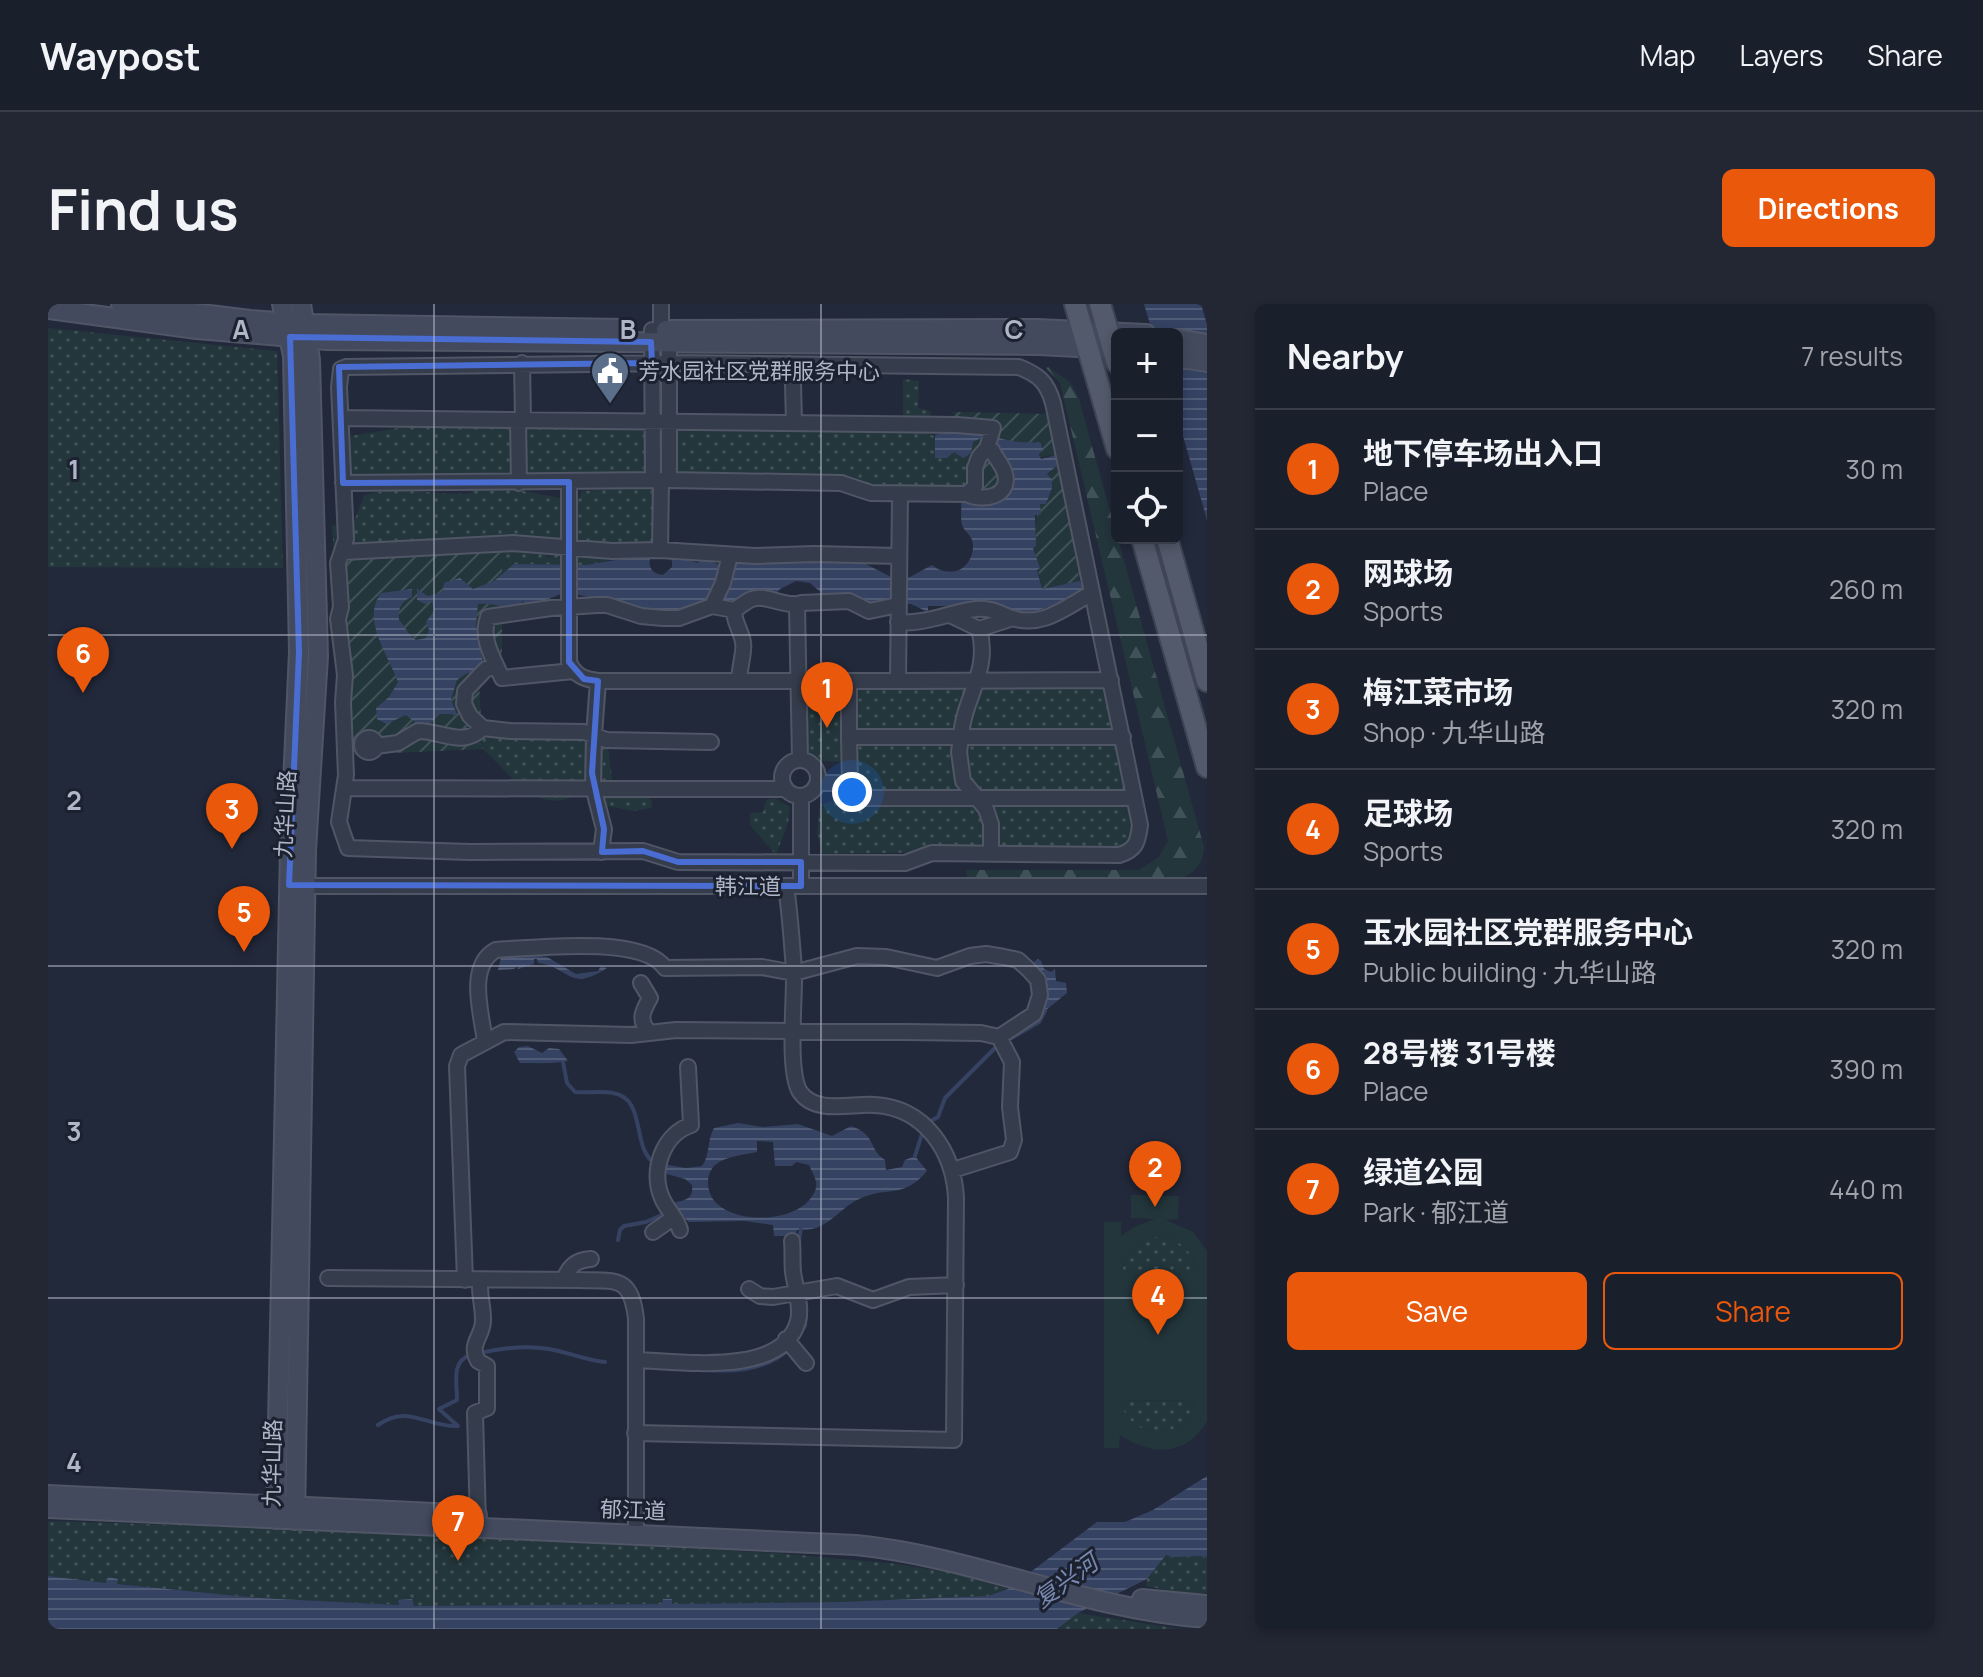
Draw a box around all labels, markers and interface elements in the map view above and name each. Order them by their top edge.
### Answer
text: Waypost [40,29,201,81]
text: Map [1640,36,1696,74]
text: Layers [1740,36,1823,74]
text: Share [1867,36,1943,74]
button: Directions [1722,169,1935,247]
text: Find us [48,170,239,247]
text: A [232,311,250,347]
text: B [620,311,636,347]
text: C [1004,311,1024,347]
map controls [1111,328,1183,544]
button: + [1111,328,1183,400]
text: Nearby [1287,333,1403,379]
text: 7 results [1801,338,1903,374]
public building icon: 芳水园社区党群服务中心 [589,350,631,405]
place label: 芳水园社区党群服务中心 [638,356,880,386]
button: − [1111,400,1183,472]
text: 地下停车场出入口 [1363,432,1603,473]
text: 1 [68,451,80,487]
text: 1 [1307,451,1319,487]
text: 30 m [1846,451,1903,487]
button: locate [1111,472,1183,544]
text: Place [1363,473,1428,509]
text: 网球场 [1363,552,1453,593]
text: 2 [1305,571,1321,607]
text: 260 m [1829,571,1903,607]
text: Sports [1363,593,1443,629]
pin: 6 [57,627,109,693]
pin: 1 [801,662,853,728]
text: 梅江菜市场 [1363,671,1513,712]
text: 3 [1305,691,1321,727]
text: 320 m [1831,691,1903,727]
text: Shop · 九华山路 [1363,714,1546,750]
street label: 九华山路 [268,769,302,859]
your location [832,772,872,812]
text: 2 [66,782,82,818]
pin: 3 [206,783,258,849]
text: 足球场 [1363,792,1453,833]
text: 4 [1305,811,1321,847]
text: 320 m [1831,811,1903,847]
text: Sports [1363,833,1443,869]
street label: 韩江道 [715,871,781,901]
pin: 5 [218,886,270,952]
text: 玉水园社区党群服务中心 [1363,911,1693,952]
text: 5 [1305,931,1321,967]
text: 320 m [1831,931,1903,967]
text: Public building · 九华山路 [1363,954,1657,990]
text: 28号楼 31号楼 [1363,1032,1556,1073]
text: 6 [1305,1051,1321,1087]
text: 390 m [1829,1051,1903,1087]
text: Place [1363,1073,1428,1109]
text: 3 [66,1113,82,1149]
pin: 2 [1129,1141,1181,1207]
text: 绿道公园 [1363,1151,1483,1192]
text: 7 [1306,1171,1320,1207]
text: 440 m [1829,1171,1903,1207]
text: Park · 郁江道 [1363,1194,1509,1230]
pin: 4 [1132,1269,1184,1335]
button: Save [1287,1272,1587,1350]
button: Share [1603,1272,1903,1350]
street label: 九华山路 [256,1419,288,1507]
text: 4 [66,1444,82,1480]
street label: 郁江道 [599,1494,667,1526]
pin: 7 [432,1495,484,1561]
water label: 复兴河 [1026,1543,1107,1614]

